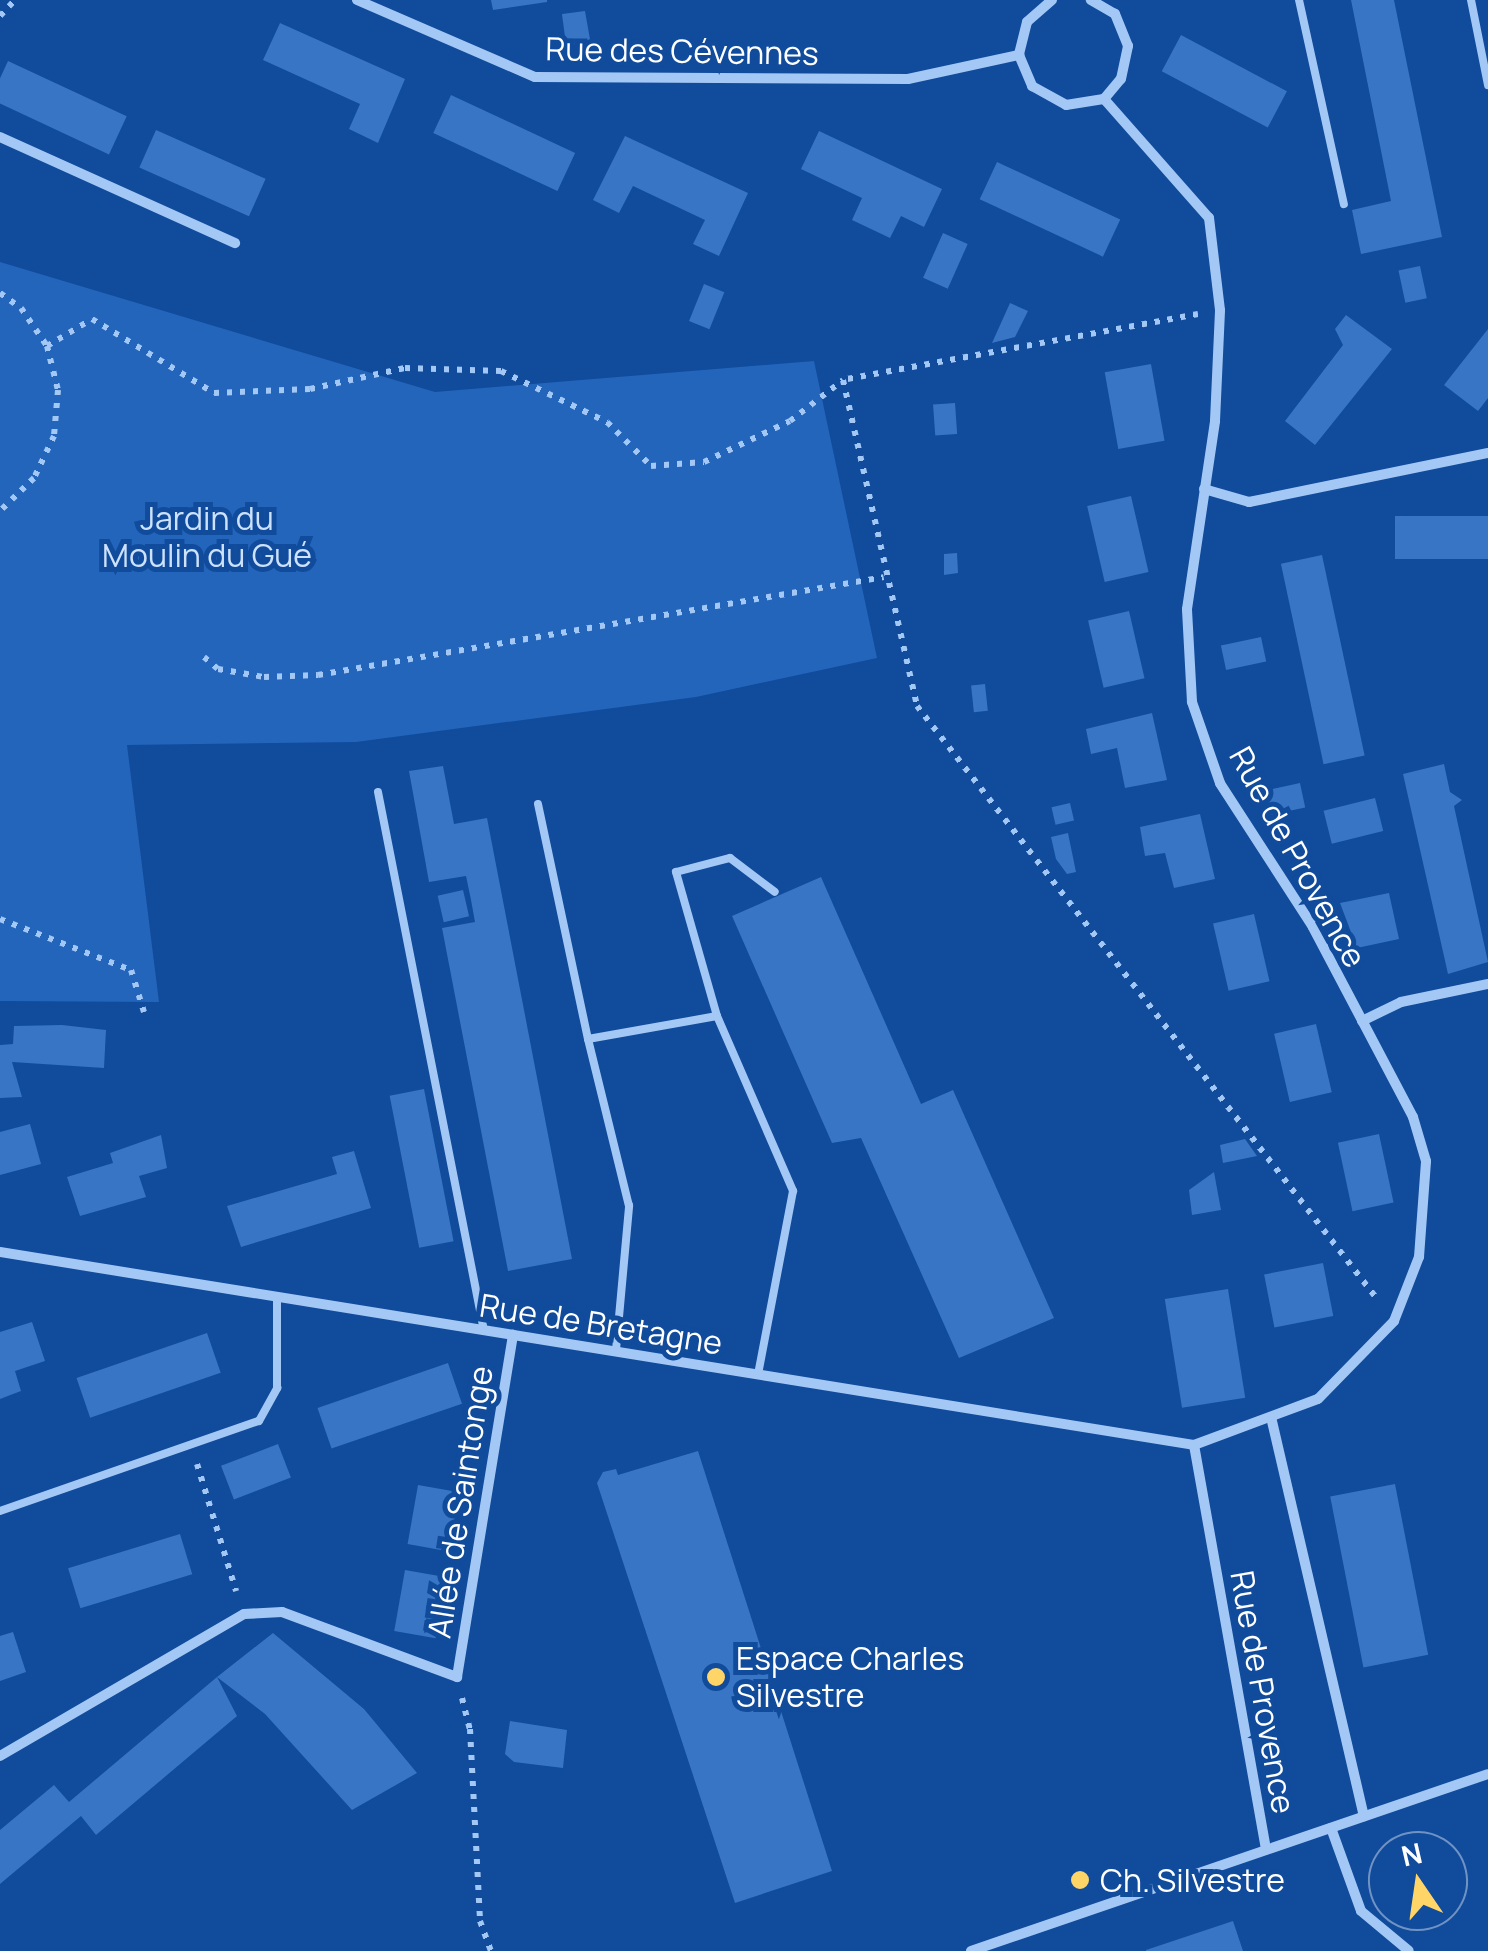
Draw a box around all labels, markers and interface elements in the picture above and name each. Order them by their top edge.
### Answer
street label: Rue des Cévennes [545,29,819,73]
park label: Jardin du Moulin du Gué [102,500,312,575]
street label: Rue de Provence [1222,740,1374,974]
street label: Rue de Bretagne [477,1286,725,1362]
street label: Allée de Saintonge [420,1363,500,1641]
street label: Rue de Provence [1223,1568,1303,1816]
place label: Espace Charles Silvestre [736,1640,964,1715]
marker: Espace Charles Silvestre [705,1666,727,1688]
north arrow [1368,1831,1468,1931]
text: N [1398,1833,1426,1874]
place label: Ch. Silvestre [1100,1861,1285,1899]
marker: Ch. Silvestre [1069,1869,1091,1891]

